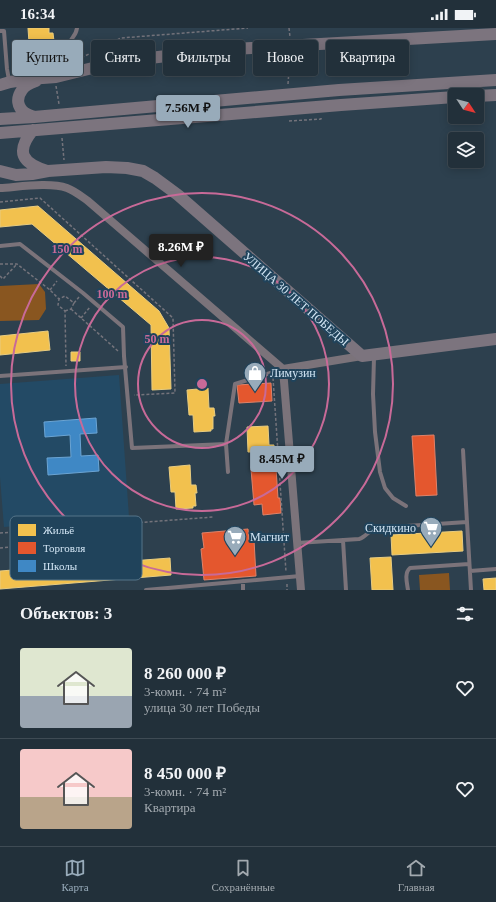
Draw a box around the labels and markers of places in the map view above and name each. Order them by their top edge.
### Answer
pin: 7.56M ₽ [151,95,225,129]
pin: 8.26M ₽ [144,234,218,268]
shop icon: Лимузин [242,360,268,393]
place label: Лимузин [270,366,316,380]
centre of rings [195,377,209,391]
pin: 8.45M ₽ [245,446,319,480]
supermarket icon: Скидкино [418,515,444,548]
place label: Скидкино [365,521,416,535]
supermarket icon: Магнит [222,524,248,557]
place label: Магнит [250,530,290,544]

